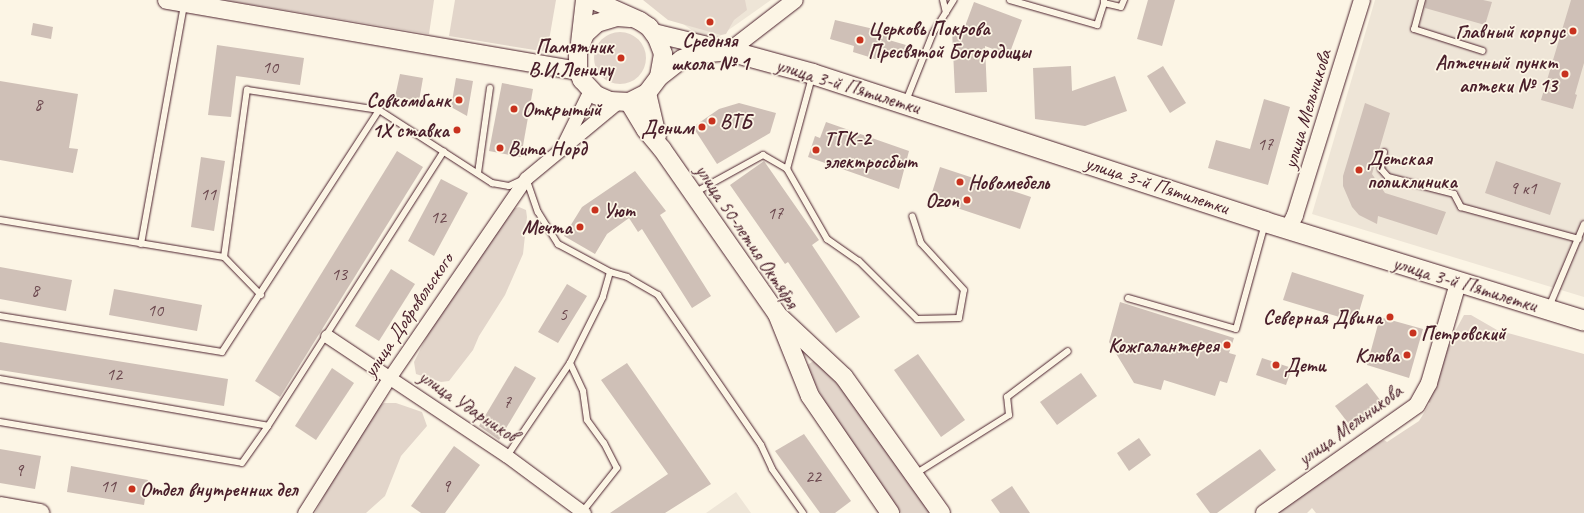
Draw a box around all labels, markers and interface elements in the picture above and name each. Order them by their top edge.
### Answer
place label: Церковь Покрова Пресвятой Богородицы [868,16,1031,63]
marker: Средняя школа № 1 [705,17,715,27]
place label: Главный корпус [1456,19,1565,43]
marker: Главный корпус [1568,26,1578,36]
place label: Средняя школа № 1 [671,28,749,75]
place label: Памятник В.И.Ленину [528,34,613,81]
marker: Церковь Покрова Пресвятой Богородицы [855,35,865,45]
street label: улица Мельникова [1278,47,1336,171]
place label: Аптечный пункт аптеки № 13 [1435,50,1557,97]
marker: Памятник В.И.Ленину [616,53,626,63]
street label: улица 3-й Пятилетки [773,53,923,119]
house number: 10 [262,56,278,78]
marker: Аптечный пункт аптеки № 13 [1560,69,1570,79]
place label: Совкомбанк [367,88,451,112]
house number: 8 [34,93,42,115]
marker: Совкомбанк [454,95,464,105]
place label: Открытый [522,97,601,121]
marker: Открытый [509,104,519,114]
place label: ВТБ [720,109,752,133]
place label: Деним [641,115,694,139]
marker: ВТБ [707,116,717,126]
place label: 1Х ставка [372,118,449,142]
marker: Деним [697,122,707,132]
marker: 1Х ставка [452,125,462,135]
place label: ТГК-2 электросбыт [824,126,917,173]
house number: 17 [1257,133,1273,155]
place label: Вита Норд [508,136,584,160]
marker: Вита Норд [495,143,505,153]
marker: ТГК-2 электросбыт [811,145,821,155]
place label: Детская поликлиника [1367,146,1457,193]
street label: улица 3-й Пятилетки [1082,151,1232,219]
street label: улица 50-летия Октября [689,159,805,313]
marker: Детская поликлиника [1354,165,1364,175]
place label: Новомебель [968,170,1049,194]
marker: Новомебель [955,177,965,187]
house number: 9 к1 [1509,177,1537,199]
house number: 11 [200,183,216,205]
place label: Ozon [926,188,959,212]
marker: Ozon [962,195,972,205]
place label: Уют [603,198,634,222]
house number: 17 [767,202,783,224]
marker: Уют [590,205,600,215]
house number: 12 [430,206,446,228]
place label: Мечта [522,215,572,239]
marker: Мечта [575,222,585,232]
street label: улица Добровольского [357,248,459,382]
street label: улица 3-й Пятилетки [1390,251,1540,317]
house number: 13 [331,263,347,285]
house number: 8 [31,279,39,301]
house number: 10 [147,299,163,321]
house number: 5 [559,303,567,325]
place label: Северная Двина [1266,305,1382,329]
marker: Северная Двина [1385,312,1395,322]
place label: Петровский [1421,321,1505,345]
marker: Петровский [1408,328,1418,338]
place label: Кожгалантерея [1108,333,1219,357]
marker: Кожгалантерея [1222,340,1232,350]
place label: Клюва [1355,343,1399,367]
marker: Клюва [1402,350,1412,360]
place label: Дети [1284,353,1326,377]
marker: Дети [1271,360,1281,370]
house number: 12 [106,363,122,385]
street label: улица Ударников [414,364,522,448]
street label: улица Мельникова [1293,379,1407,471]
house number: 7 [503,391,511,413]
house number: 9 [15,459,23,481]
house number: 22 [805,465,821,487]
house number: 11 [100,475,116,497]
house number: 9 [442,475,450,497]
place label: Отдел внутренних дел [140,477,296,501]
marker: Отдел внутренних дел [127,484,137,494]

